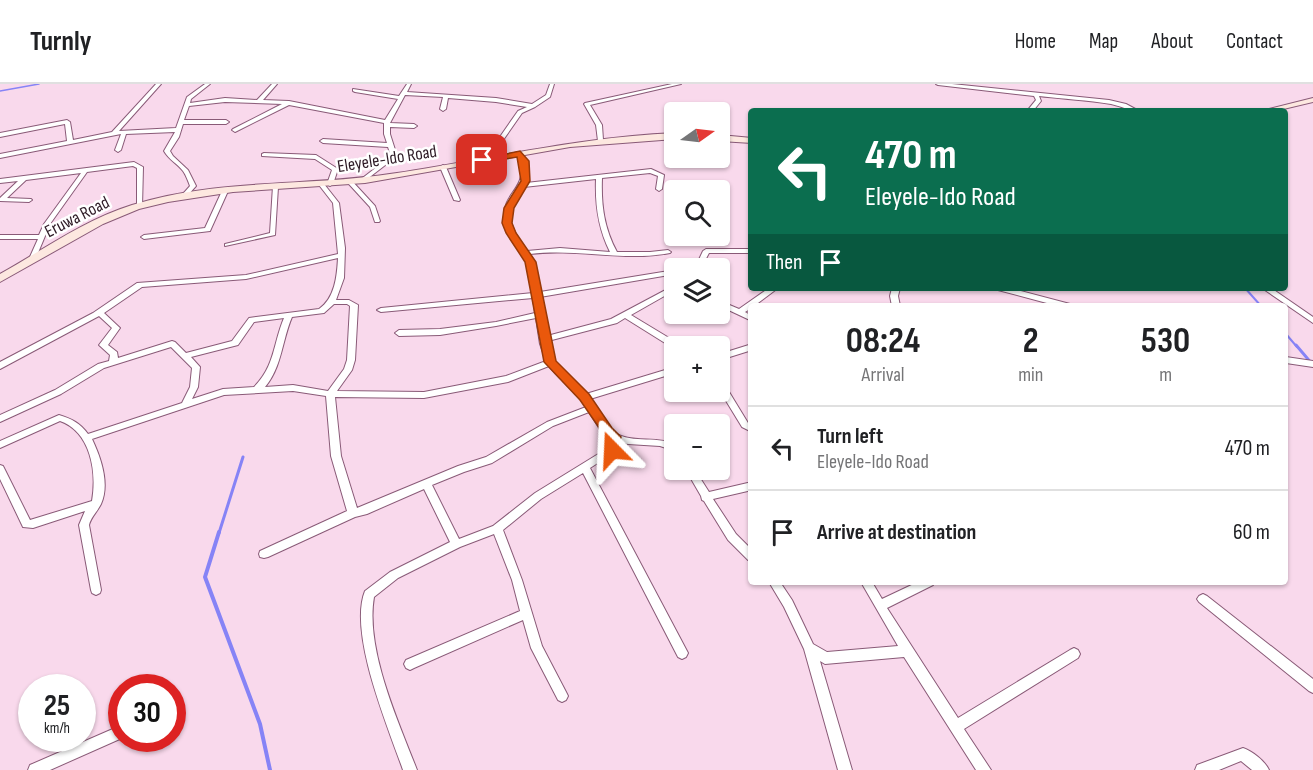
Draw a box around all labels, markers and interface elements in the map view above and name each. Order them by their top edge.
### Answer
text: Turnly [30,25,91,58]
text: Home [1015,29,1056,54]
text: Map [1089,29,1118,54]
text: About [1151,29,1193,54]
text: Contact [1226,29,1283,54]
north arrow [664,102,730,168]
map controls [664,102,730,480]
text: 470 m [865,130,957,181]
icon: left [766,132,844,210]
pin [456,134,507,185]
street label: Eleyele-Ido Road [336,141,438,177]
icon: arrive [465,143,498,176]
button: search [664,180,730,246]
text: Eleyele-Ido Road [865,181,1016,213]
street label: Eruwa Road [41,192,113,242]
icon: arrive [814,246,847,279]
text: Then [766,249,802,276]
button: layers [664,258,730,324]
text: 08:24 [846,320,920,363]
text: 2 [1023,320,1039,363]
text: 530 [1141,320,1190,363]
button: + [664,336,730,402]
text: Arrival [862,363,905,387]
text: min [1018,363,1043,387]
text: m [1159,363,1172,387]
button: − [664,414,730,480]
position arrow [580,418,644,482]
text: Turn left [817,423,883,450]
icon: left [766,432,799,465]
text: 470 m [1225,435,1270,462]
text: Eleyele-Ido Road [817,450,929,474]
icon: arrive [766,516,799,549]
text: Arrive at destination [817,519,976,546]
text: 60 m [1233,519,1270,546]
speed limit sign: 30 [108,674,186,752]
text: 25 [44,688,70,724]
text: km/h [44,719,70,738]

